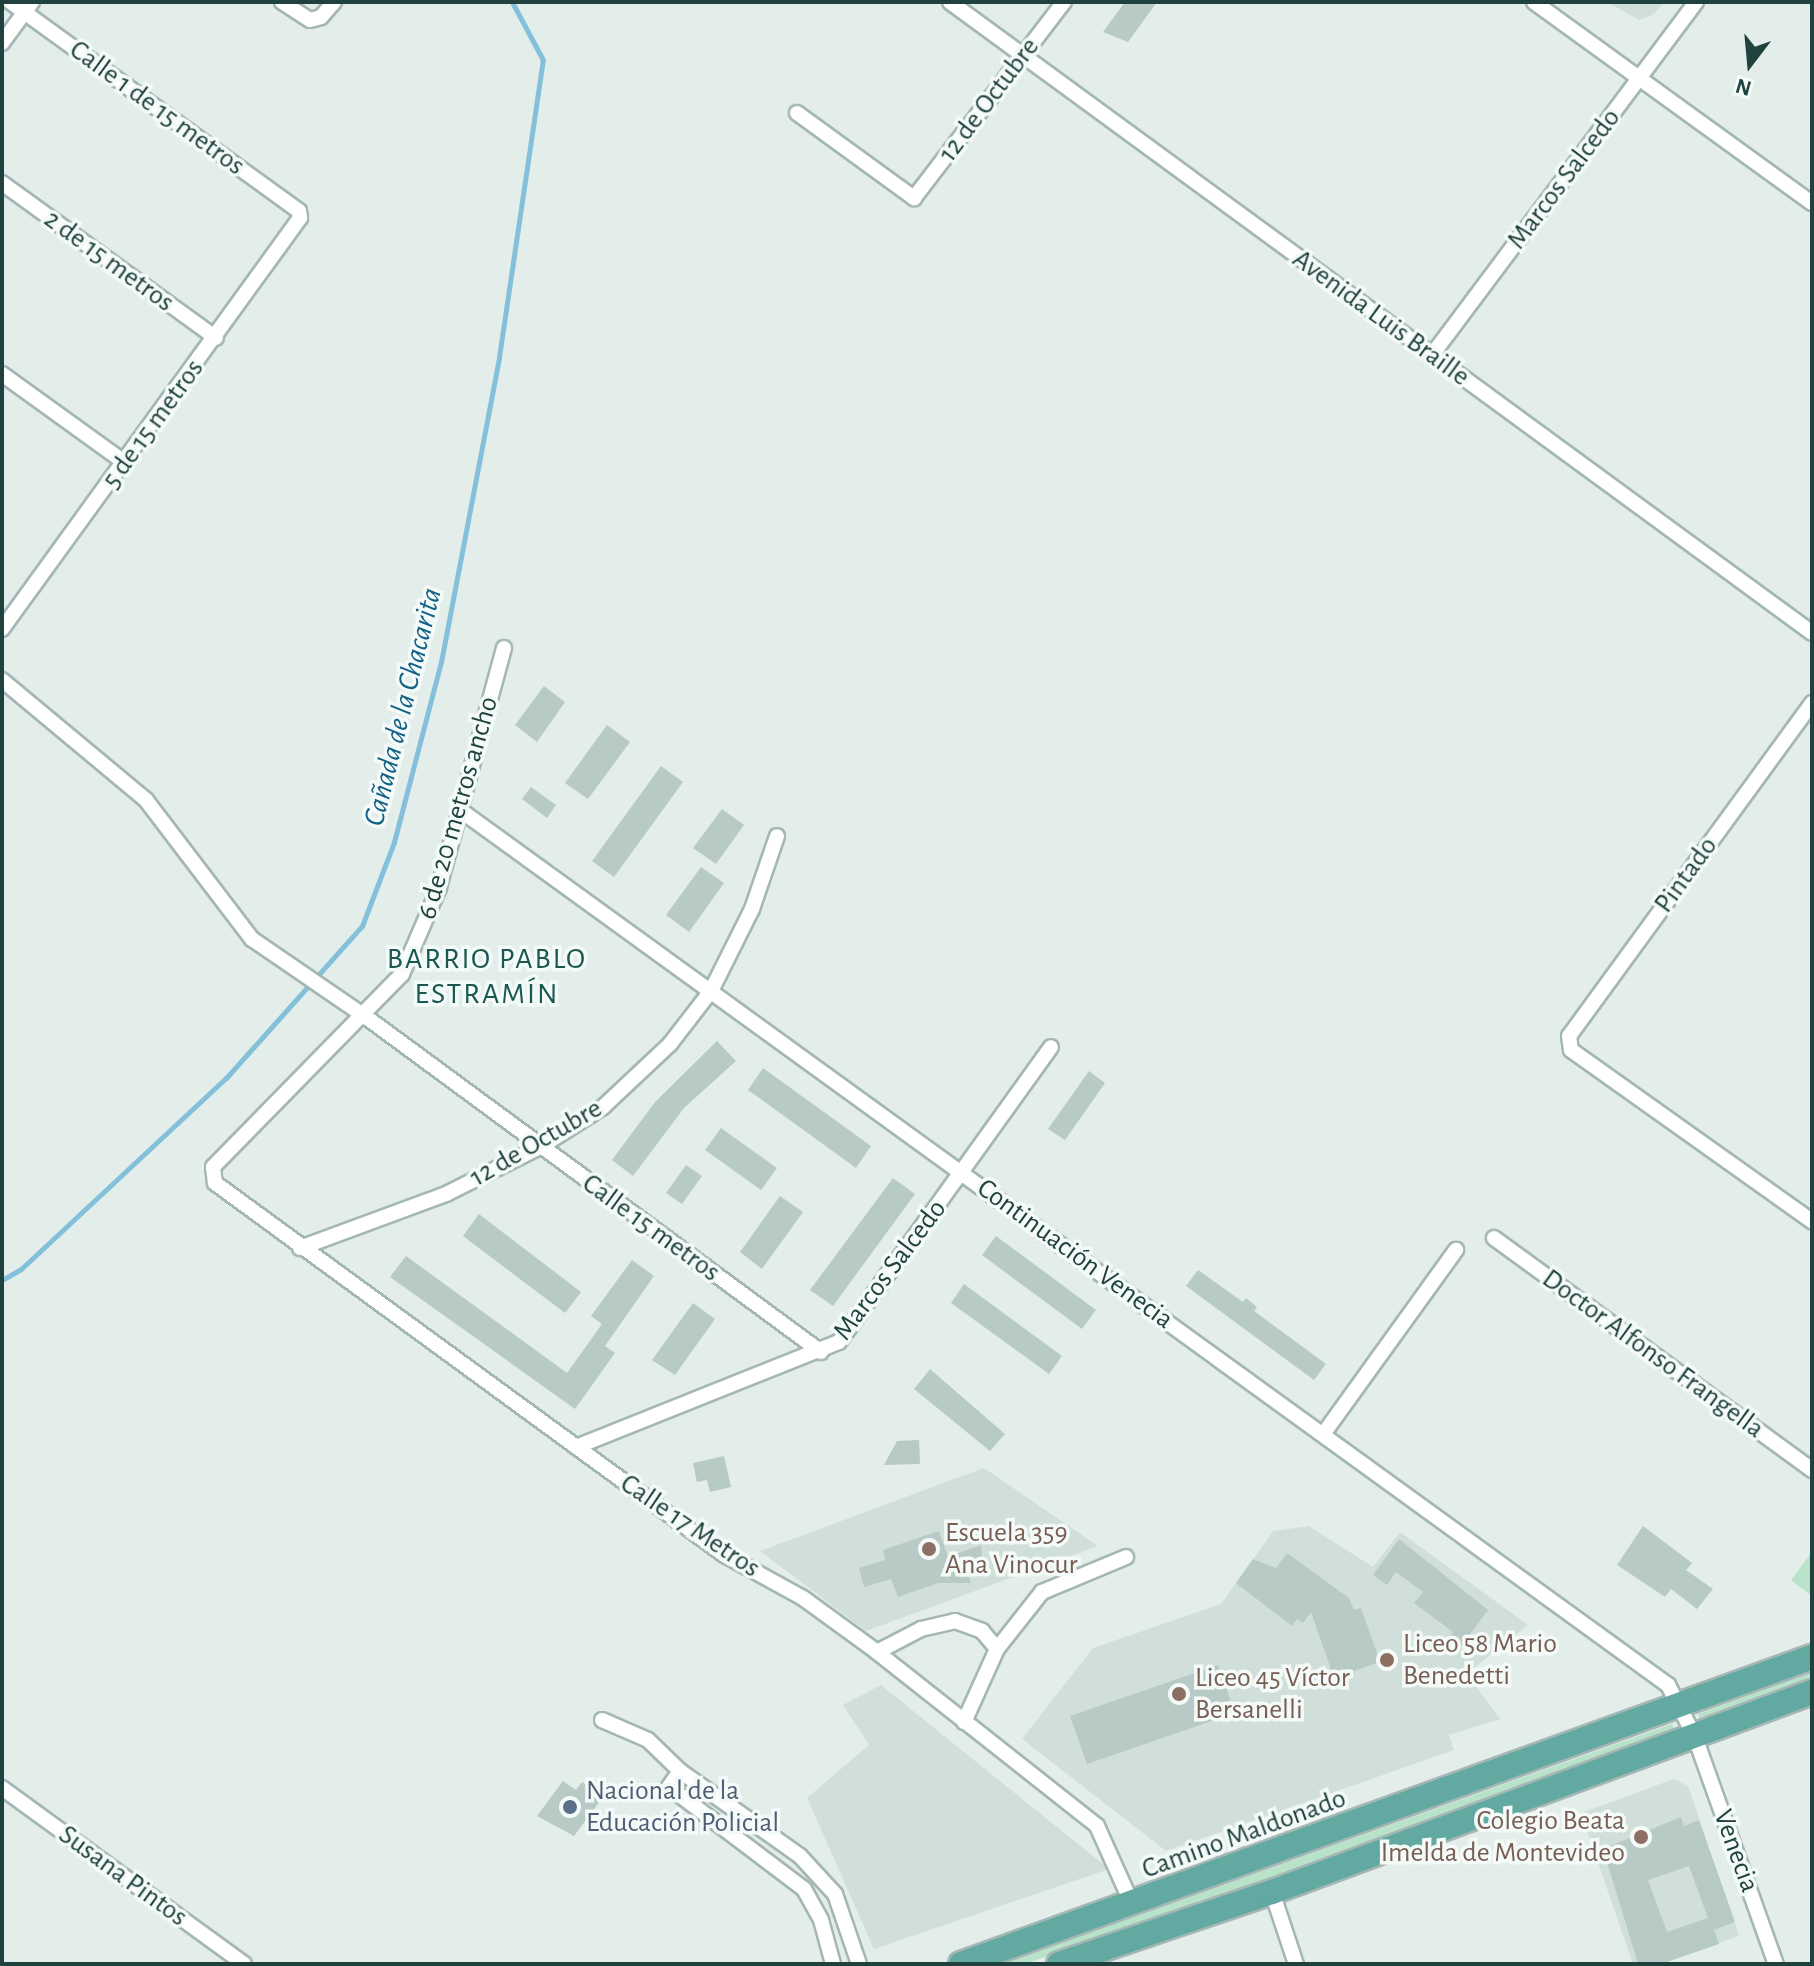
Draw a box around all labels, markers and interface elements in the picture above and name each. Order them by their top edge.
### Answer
north arrow [1710,24,1790,104]
street label: 12 de Octubre [931,31,1047,169]
street label: Calle 1 de 15 metros [63,33,251,183]
text: N [1733,74,1754,100]
street label: Marcos Salcedo [1500,102,1628,256]
street label: 2 de 15 metros [37,203,181,319]
street label: Avenida Luis Braille [1286,242,1476,394]
street label: 5 de 15 metros [95,353,211,495]
water label: Cañada de la Chacarita [356,584,450,830]
street label: 6 de 20 metros ancho [410,693,506,923]
street label: Pintado [1647,830,1725,920]
district label: BARRIO PABLO ESTRAMÍN [387,941,587,1012]
street label: 12 de Octubre [464,1092,608,1194]
street label: Calle 15 metros [576,1167,726,1289]
street label: Continuación Venecia [970,1171,1180,1337]
street label: Marcos Salcedo [826,1193,954,1347]
street label: Doctor Alfonso Frangella [1535,1262,1771,1446]
street label: Calle 17 Metros [614,1467,766,1585]
place label: Escuela 359 Ana Vinocur [945,1516,1077,1582]
marker: Escuela 359 Ana Vinocur [920,1540,938,1558]
place label: Liceo 58 Mario Benedetti [1403,1627,1557,1693]
marker: Liceo 58 Mario Benedetti [1378,1651,1396,1669]
place label: Liceo 45 Víctor Bersanelli [1195,1661,1350,1727]
marker: Liceo 45 Víctor Bersanelli [1170,1685,1188,1703]
place label: Nacional de la Educación Policial [586,1774,779,1840]
street label: Camino Maldonado [1137,1782,1351,1886]
marker: Nacional de la Educación Policial [561,1798,579,1816]
place label: Colegio Beata Imelda de Montevideo [1381,1804,1625,1870]
street label: Venecia [1706,1805,1766,1897]
street label: Susana Pintos [52,1818,194,1934]
marker: Colegio Beata Imelda de Montevideo [1632,1828,1650,1846]

